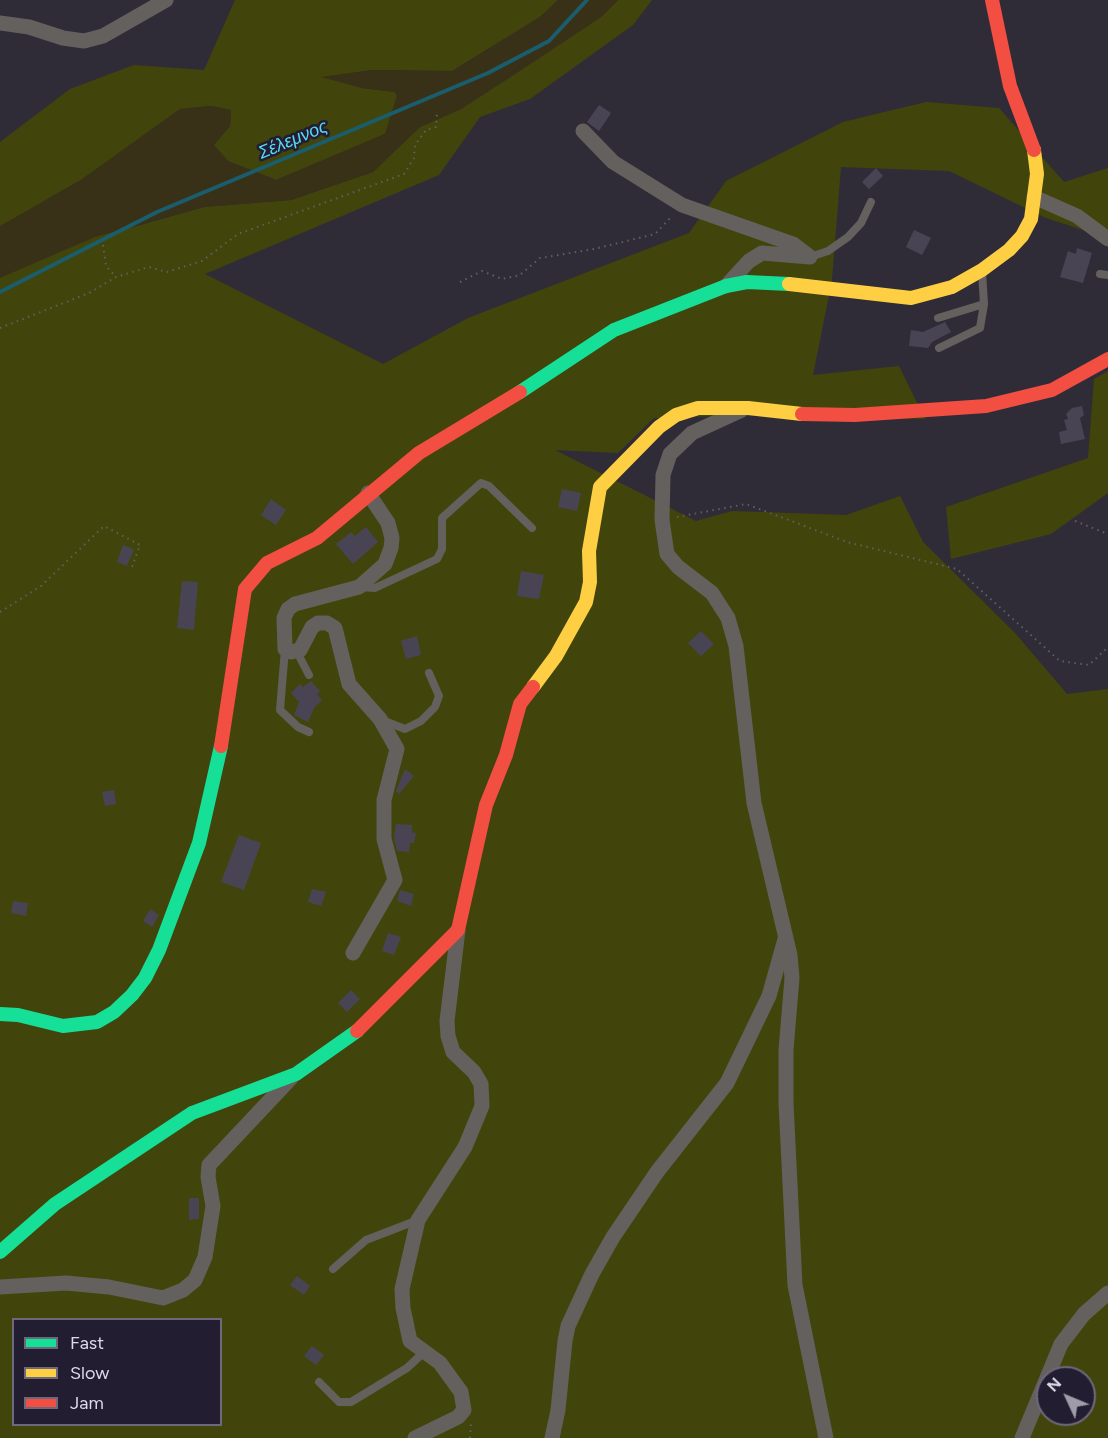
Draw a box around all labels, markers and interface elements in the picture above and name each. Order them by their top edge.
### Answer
water label: Σέλεμνος [255,116,331,164]
legend [12,1318,222,1426]
text: Fast [70,1332,104,1354]
text: Slow [70,1362,109,1384]
north arrow [1036,1366,1096,1426]
text: N [1043,1373,1065,1396]
text: Jam [70,1392,104,1414]

